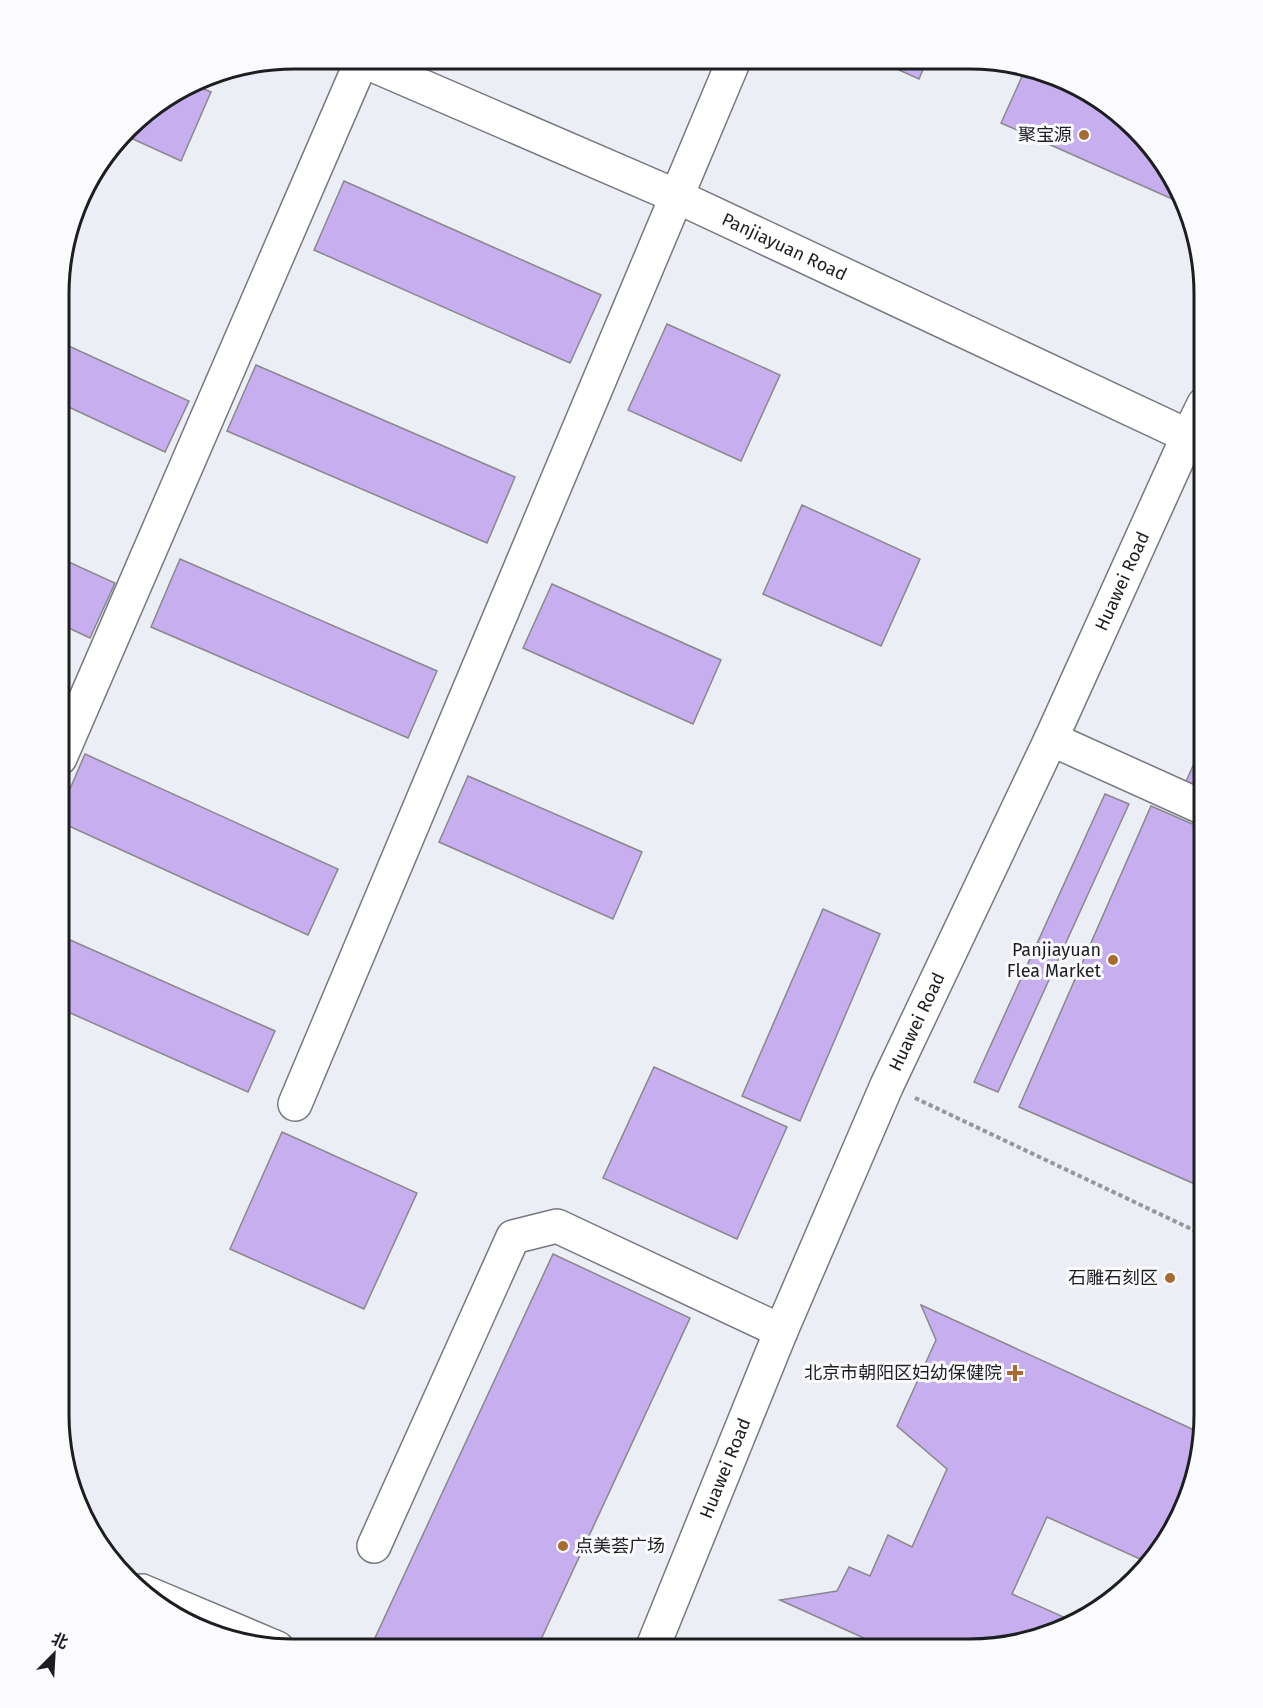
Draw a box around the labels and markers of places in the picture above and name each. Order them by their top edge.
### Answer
place label: 聚宝源 [1018,124,1072,146]
marker: 聚宝源 [1077,128,1091,142]
place label: Panjiayuan Flea Market [1007,939,1102,982]
marker: Panjiayuan Flea Market [1106,953,1120,967]
place label: 石雕石刻区 [1068,1267,1158,1289]
marker: 石雕石刻区 [1163,1271,1177,1285]
place label: 北京市朝阳区妇幼保健院 [804,1362,1002,1384]
marker: 北京市朝阳区妇幼保健院 [1006,1364,1024,1382]
place label: 点美荟广场 [575,1535,665,1557]
marker: 点美荟广场 [556,1539,570,1553]

